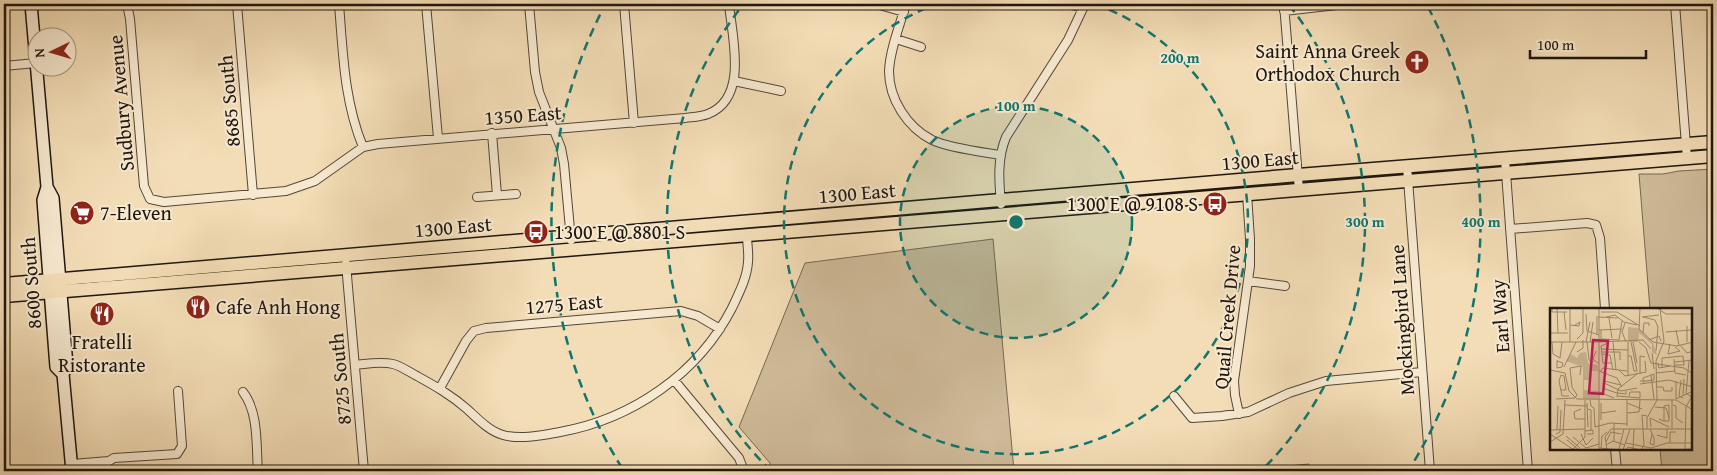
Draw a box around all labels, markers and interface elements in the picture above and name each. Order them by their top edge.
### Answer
north arrow [28,28,78,78]
scale bar [1530,28,1646,60]
street label: Sudbury Avenue [100,34,141,172]
text: 100 m [1537,34,1575,55]
place label: Saint Anna Greek Orthodox Church [1255,36,1401,88]
text: N [29,47,49,59]
text: 200 m [1160,47,1200,68]
church icon: Saint Anna Greek Orthodox Church [1404,49,1430,75]
street label: 8685 South [210,54,247,148]
text: 100 m [996,95,1036,116]
street label: 1350 East [483,97,563,132]
street label: 1300 East [1220,142,1300,177]
street label: 1300 East [817,175,897,210]
place label: 1300 E @ 9108 S [1067,189,1198,218]
bus stop icon: 1300 E @ 9108 S [1202,191,1228,217]
place label: 7-Eleven [100,198,172,227]
supermarket icon: 7-Eleven [69,200,95,226]
street label: 1300 East [413,209,493,244]
text: 300 m [1345,211,1385,232]
text: 400 m [1461,211,1501,232]
centre of rings [1007,213,1025,231]
place label: 1300 E @ 8801 S [554,217,685,246]
bus stop icon: 1300 E @ 8801 S [523,219,549,245]
street label: 8600 South [13,236,48,330]
street label: Quail Creek Drive [1206,243,1247,390]
street label: Mockingbird Lane [1382,244,1421,396]
street label: Earl Way [1482,278,1517,354]
street label: 1275 East [524,286,604,321]
place label: Cafe Anh Hong [216,292,340,321]
restaurant icon: Cafe Anh Hong [185,294,211,320]
restaurant icon: Fratelli Ristorante [89,301,115,327]
inset map [1550,308,1692,450]
place label: Fratelli Ristorante [58,327,146,379]
street label: 8725 South [321,332,358,426]

